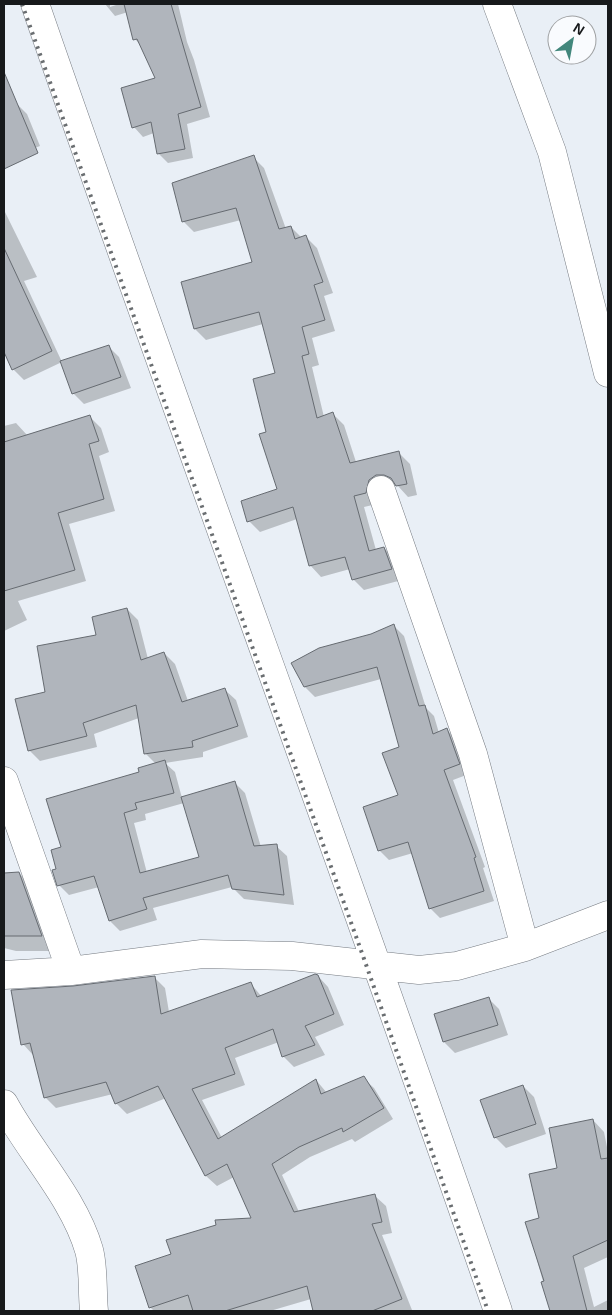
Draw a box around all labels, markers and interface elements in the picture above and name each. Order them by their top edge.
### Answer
north arrow [547,15,597,65]
text: N [570,20,587,38]

